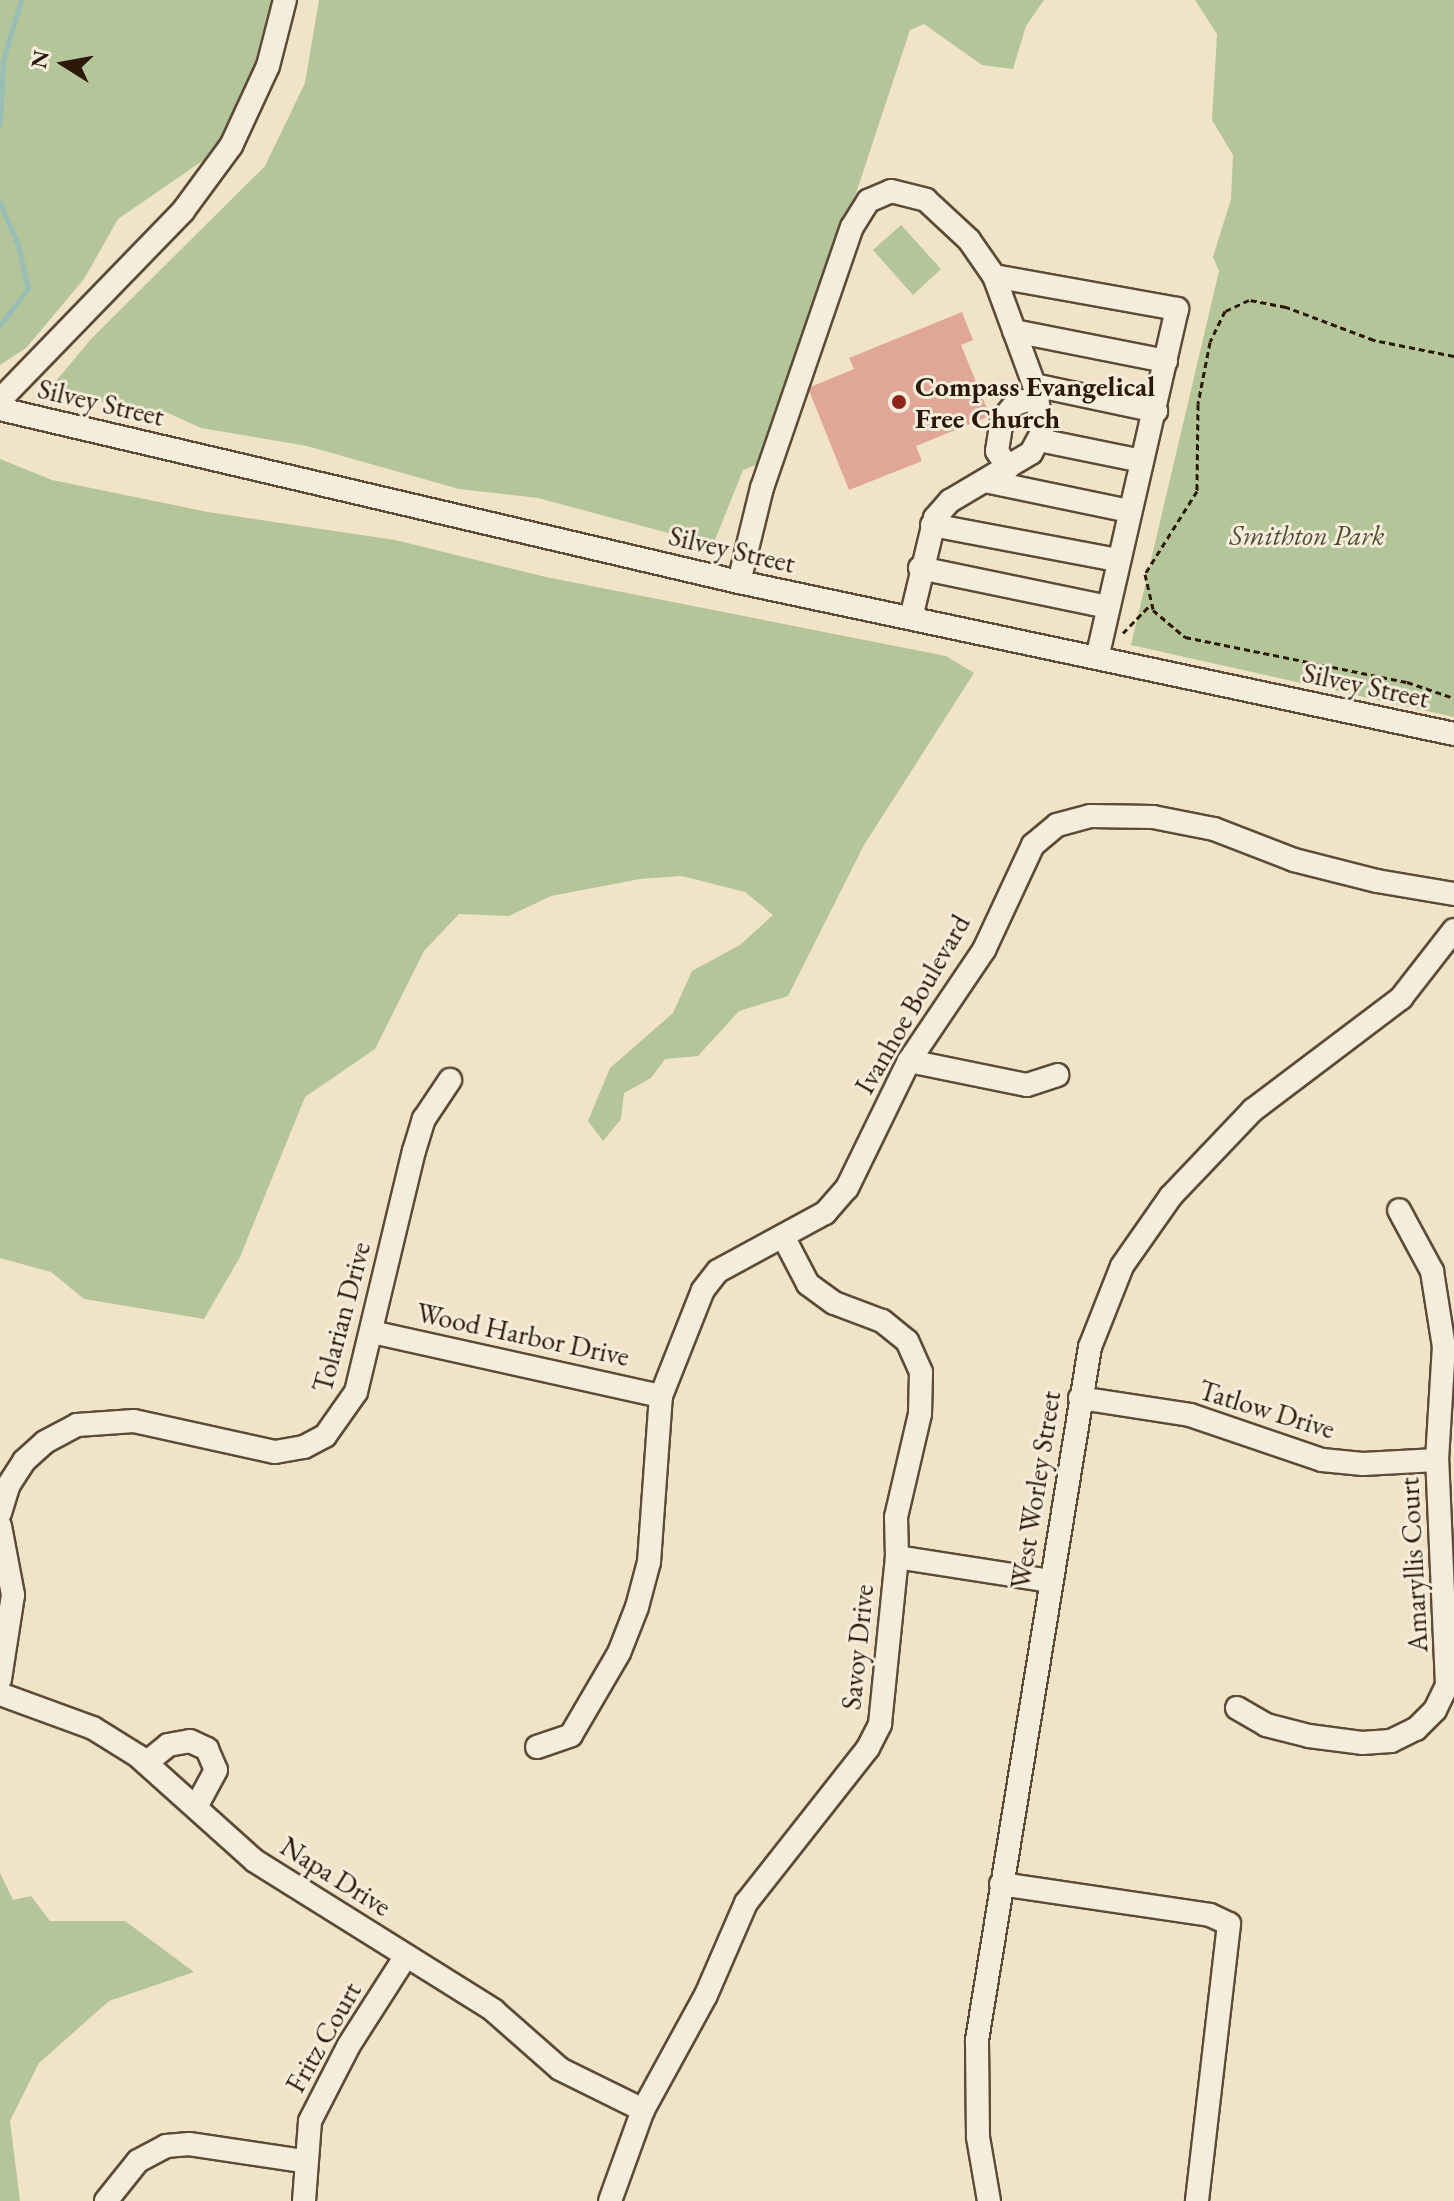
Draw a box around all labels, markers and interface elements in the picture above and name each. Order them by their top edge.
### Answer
north arrow [24,24,104,104]
text: N [24,48,56,71]
place label: Compass Evangelical Free Church [915,369,1155,435]
street label: Silvey Street [35,371,167,433]
marker: Compass Evangelical Free Church [890,393,908,411]
street label: Silvey Street [666,518,798,580]
park label: Smithton Park [1230,518,1384,552]
street label: Silvey Street [1300,655,1432,715]
street label: Ivanhoe Boulevard [847,908,977,1100]
street label: Tolarian Drive [305,1238,377,1396]
street label: Wood Harbor Drive [414,1295,632,1373]
street label: Tatlow Drive [1195,1372,1339,1446]
street label: West Worley Street [1003,1388,1067,1592]
street label: Amaryllis Court [1392,1476,1434,1654]
street label: Savoy Drive [834,1583,880,1711]
street label: Napa Drive [275,1829,397,1923]
street label: Fritz Court [278,1976,368,2098]

